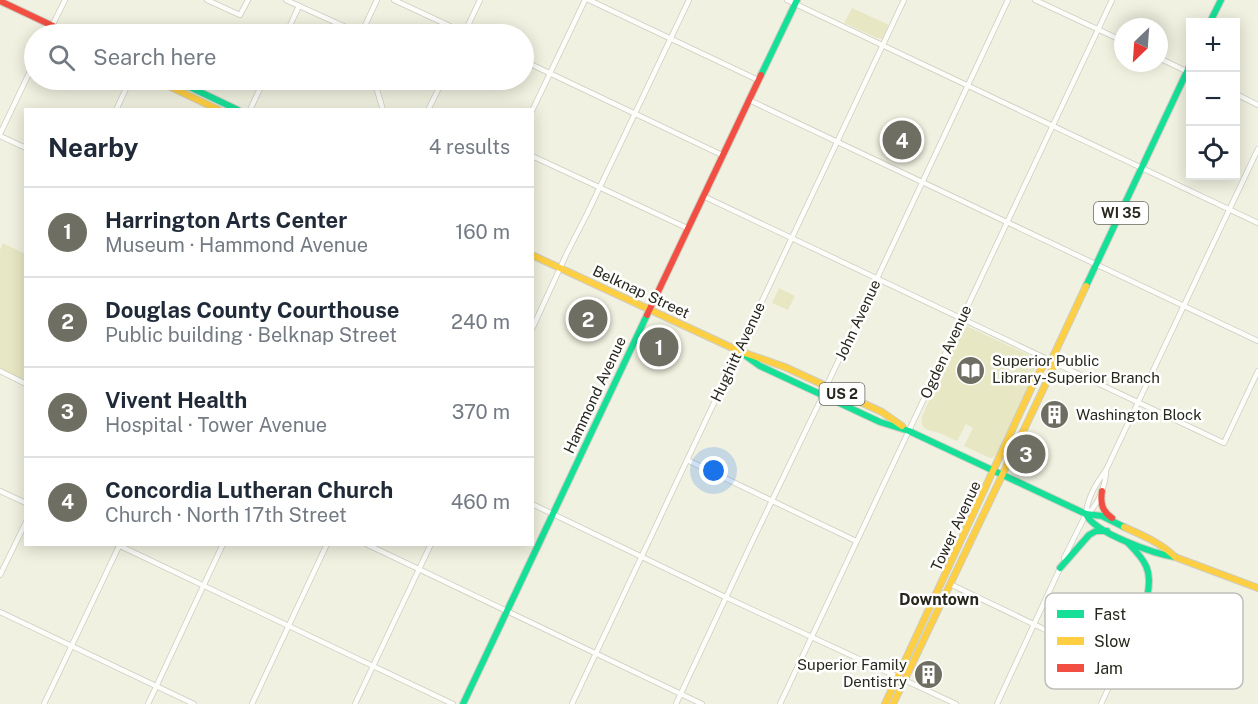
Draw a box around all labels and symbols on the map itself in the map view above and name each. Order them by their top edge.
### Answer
north arrow [1114,18,1168,72]
pin: 4 [882,118,922,162]
road number: WI 35 [1094,202,1148,224]
street label: Belknap Street [590,262,692,321]
street label: John Avenue [832,277,884,363]
pin: 2 [568,296,608,342]
street label: Hughitt Avenue [707,299,768,404]
street label: Ogden Avenue [916,302,975,401]
pin: 1 [640,324,678,370]
street label: Hammond Avenue [560,334,629,456]
place label: Superior Public Library-Superior Branch [992,352,1160,386]
library icon: Superior Public Library-Superior Branch [955,354,987,386]
road number: US 2 [820,383,864,405]
building icon: Washington Block [1039,399,1071,431]
place label: Washington Block [1076,406,1202,423]
pin: 3 [1006,432,1046,476]
your location [699,456,728,485]
street label: Tower Avenue [927,478,984,573]
district label: Downtown [899,590,979,609]
legend [1045,593,1243,689]
text: Fast [1094,605,1126,624]
text: Slow [1094,632,1131,651]
place label: Superior Family Dentistry [797,656,907,690]
building icon: Superior Family Dentistry [912,658,944,690]
text: Jam [1094,659,1123,678]

